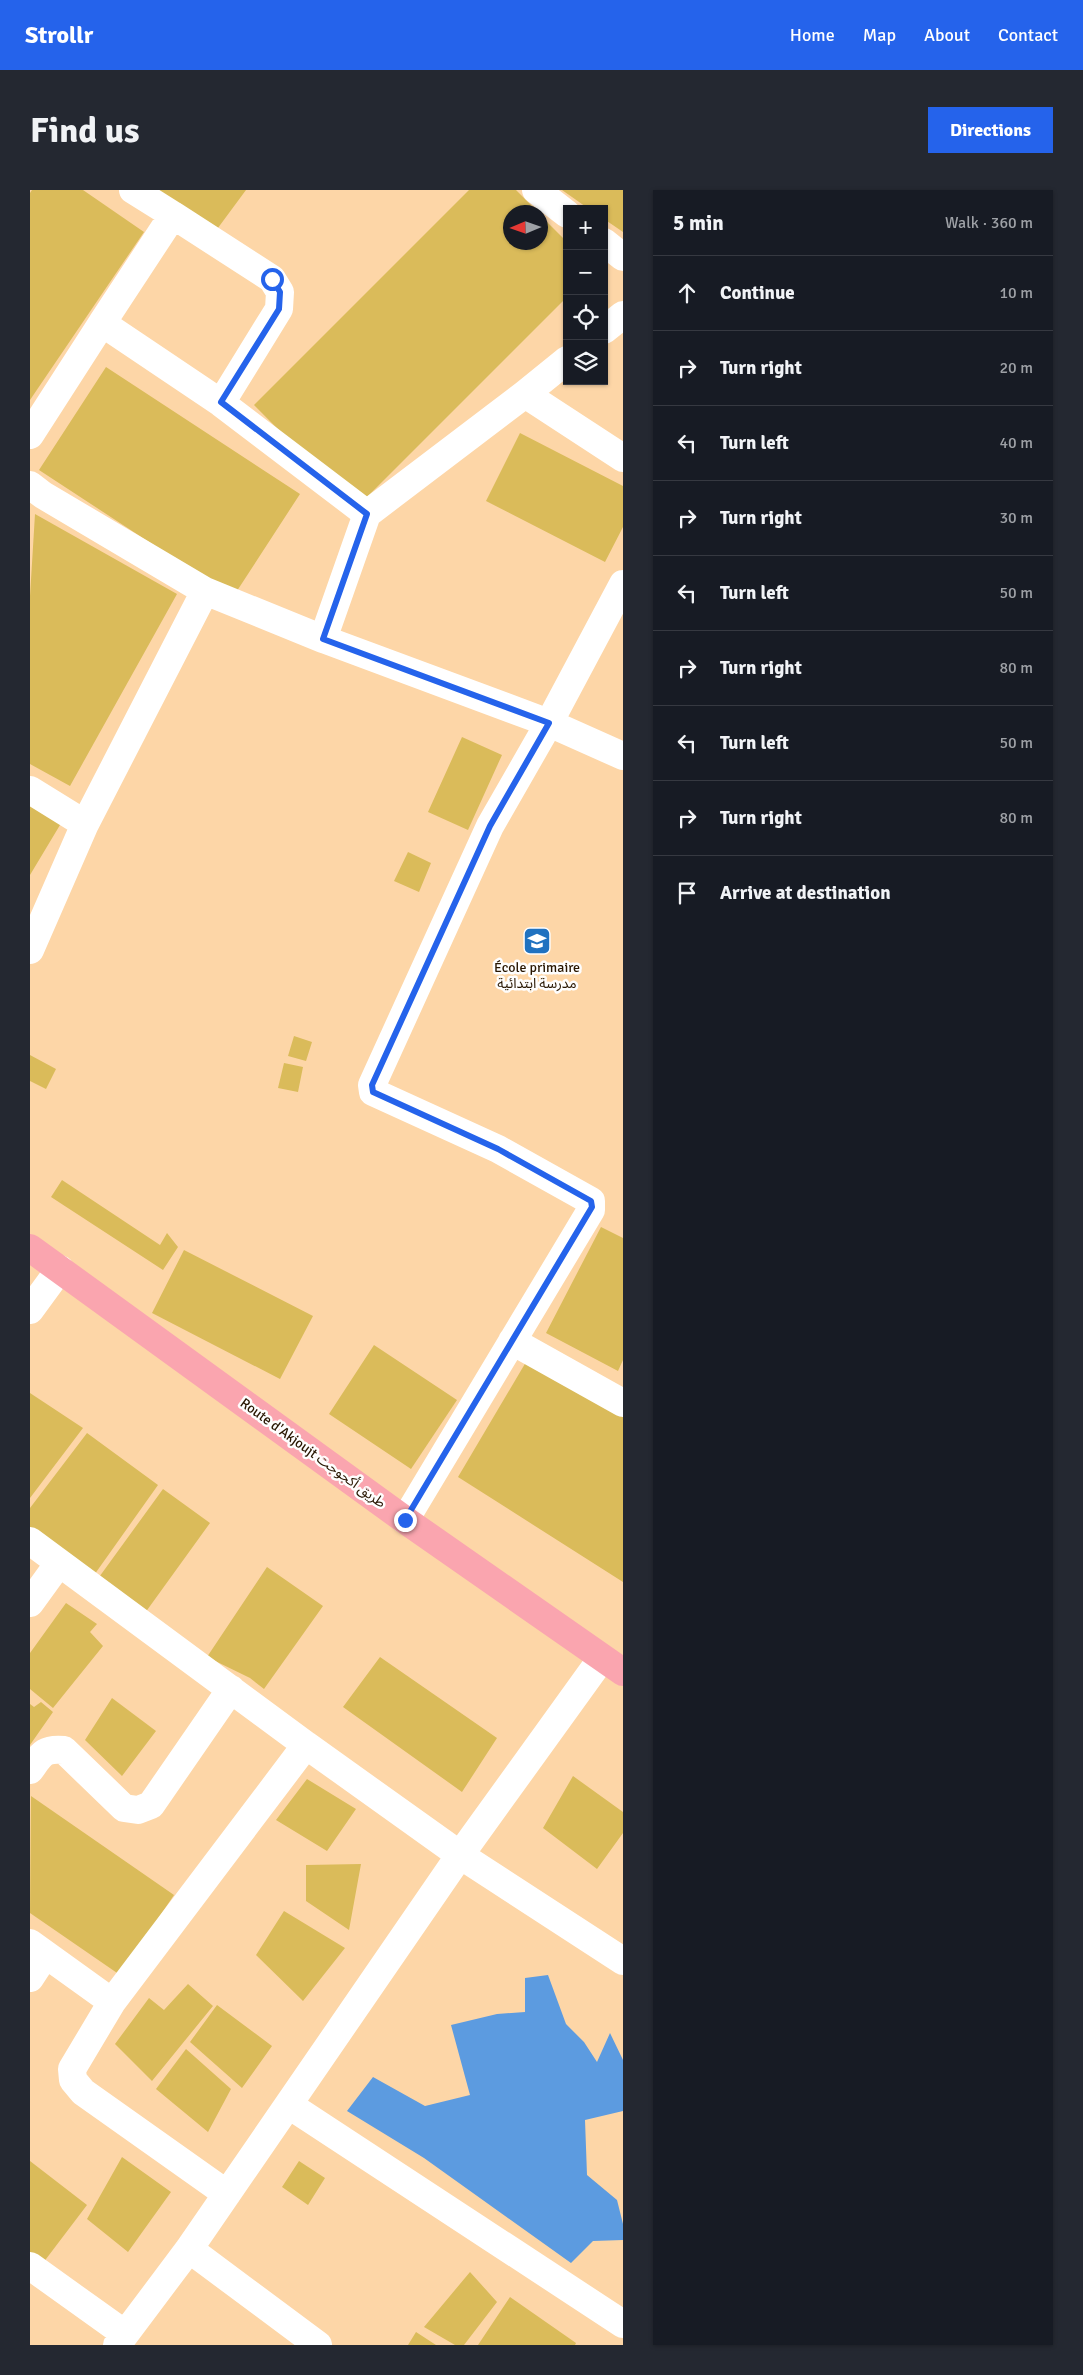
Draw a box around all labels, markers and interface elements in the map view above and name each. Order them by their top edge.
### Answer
text: Strollr [25,20,93,50]
text: Home [790,24,835,46]
text: Map [863,24,896,46]
text: About [924,24,970,46]
text: Contact [998,24,1058,46]
button: Directions [928,107,1053,153]
text: Find us [30,109,140,152]
north arrow [503,205,548,250]
map controls [563,205,608,385]
button: + [563,205,608,250]
text: 5 min [673,210,724,236]
text: Walk · 360 m [945,213,1033,233]
button: − [563,250,608,295]
route start [261,268,284,291]
icon: ahead [673,279,701,307]
text: Continue [720,281,795,305]
text: 10 m [999,283,1033,303]
button: locate [563,295,608,340]
button: layers [563,340,608,385]
icon: right [673,354,701,382]
text: Turn right [720,356,802,380]
text: 20 m [999,358,1033,378]
icon: left [673,429,701,457]
text: Turn left [720,431,789,455]
text: 40 m [999,433,1033,453]
icon: right [673,504,701,532]
text: Turn right [720,506,802,530]
text: 30 m [999,508,1033,528]
icon: left [673,579,701,607]
text: Turn left [720,581,789,605]
text: 50 m [999,583,1033,603]
icon: right [673,654,701,682]
text: Turn right [720,656,802,680]
text: 80 m [999,658,1033,678]
icon: left [673,729,701,757]
text: Turn left [720,731,789,755]
text: 50 m [999,733,1033,753]
icon: right [673,804,701,832]
text: Turn right [720,806,802,830]
text: 80 m [999,808,1033,828]
icon: arrive [673,879,701,907]
text: Arrive at destination [720,881,891,905]
school or university icon: École primaire مدرسة ابتدائية [522,926,552,956]
place label: École primaire مدرسة ابتدائية [494,959,580,992]
street label: Route d'Akjoujt طريق أكجوجت [236,1394,390,1512]
route end [394,1509,417,1532]

